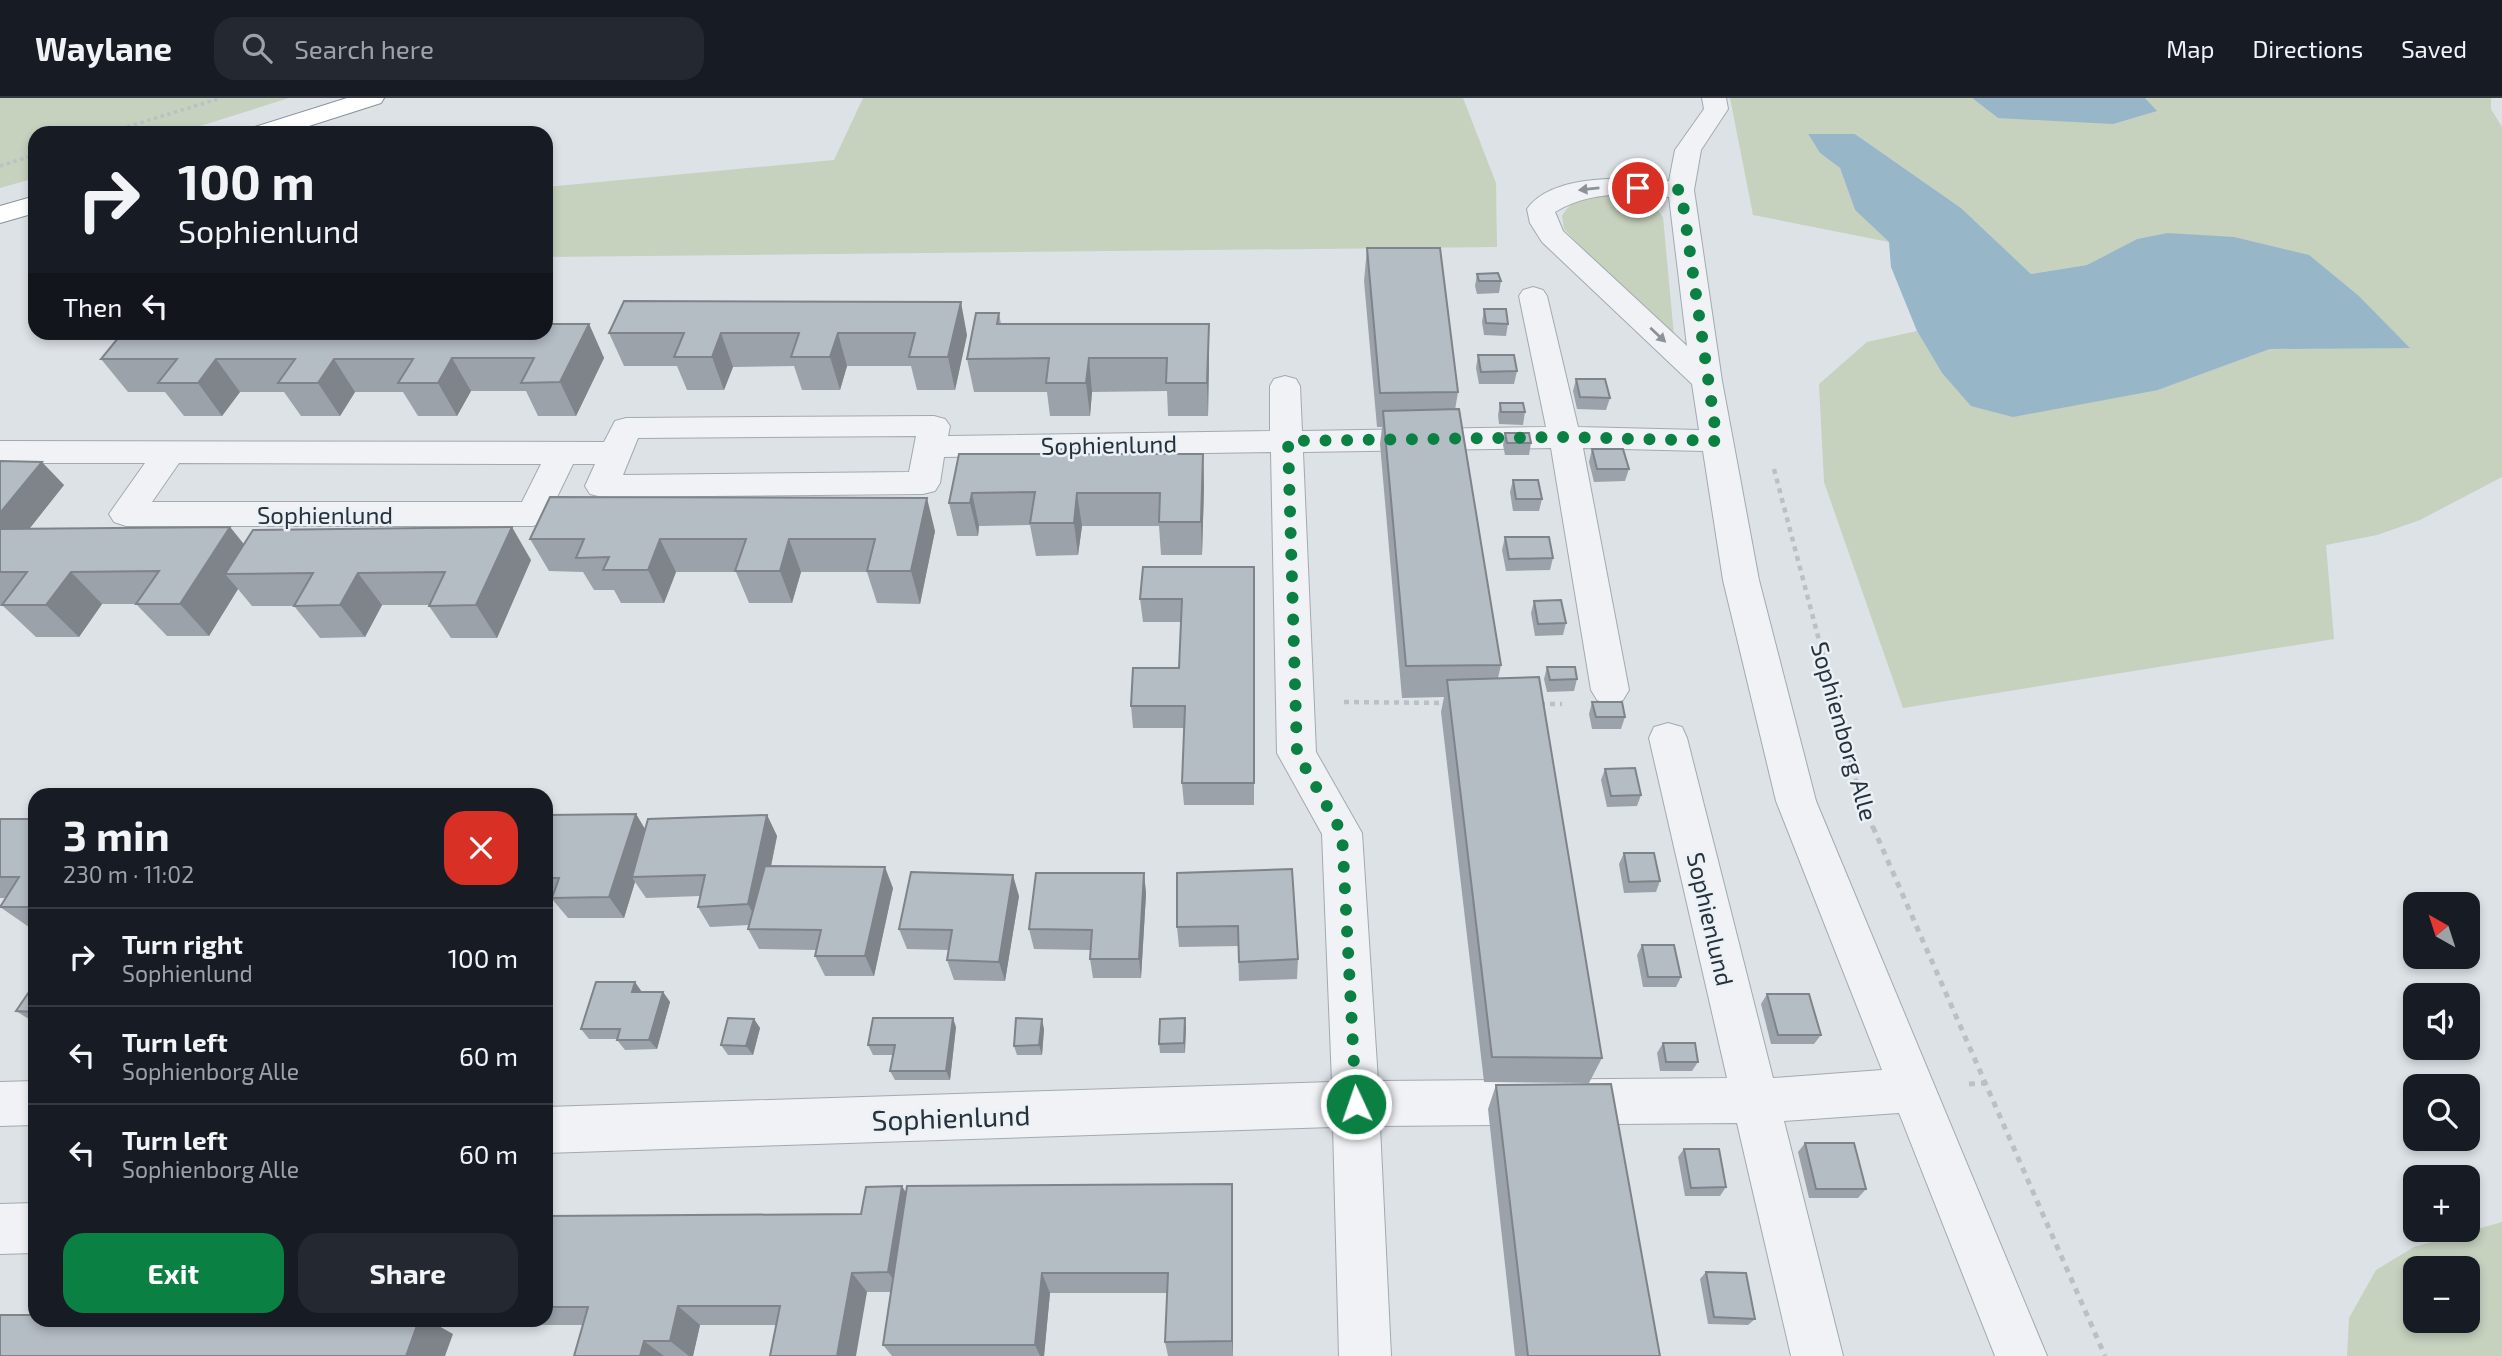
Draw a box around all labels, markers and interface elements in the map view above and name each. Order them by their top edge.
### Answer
search box [214,17,704,80]
text: Waylane [35,28,172,68]
icon: search [238,29,276,67]
text: Search here [294,33,434,64]
text: Map [2166,34,2214,63]
text: Directions [2252,34,2363,63]
text: Saved [2401,34,2467,63]
text: 100 m [178,151,315,210]
icon: right [63,154,154,245]
pin [1608,158,1668,218]
icon: arrive [1619,169,1657,207]
one-way arrow [1578,184,1600,195]
text: Sophienlund [178,211,360,249]
icon: left [136,287,174,325]
text: Then [63,291,122,322]
one-way arrow [1649,327,1667,343]
street label: Sophienlund [1041,428,1177,460]
street label: Sophienlund [257,500,393,529]
street label: Sophienborg Alle [1806,638,1884,824]
text: 3 min [63,809,170,859]
button: close [444,811,518,885]
street label: Sophienlund [1682,849,1740,989]
text: 230 m · 11:02 [63,860,194,888]
north arrow [2403,892,2480,970]
map controls [2403,892,2480,1333]
text: Turn right [122,928,243,959]
icon: right [63,938,101,976]
text: 100 m [448,942,518,973]
text: Sophienlund [122,959,253,987]
button: sound [2403,983,2480,1060]
text: Turn left [122,1026,228,1057]
icon: left [63,1036,101,1074]
text: 60 m [459,1040,518,1071]
text: Sophienborg Alle [122,1057,299,1085]
position arrow [1319,1067,1393,1141]
button: search [2403,1074,2480,1151]
street label: Sophienlund [871,1097,1031,1137]
text: Turn left [122,1124,228,1155]
icon: left [63,1134,101,1172]
text: 60 m [459,1138,518,1169]
text: Sophienborg Alle [122,1155,299,1183]
button: + [2403,1165,2480,1242]
button: Exit [63,1233,284,1313]
button: Share [298,1233,518,1313]
button: − [2403,1256,2480,1333]

